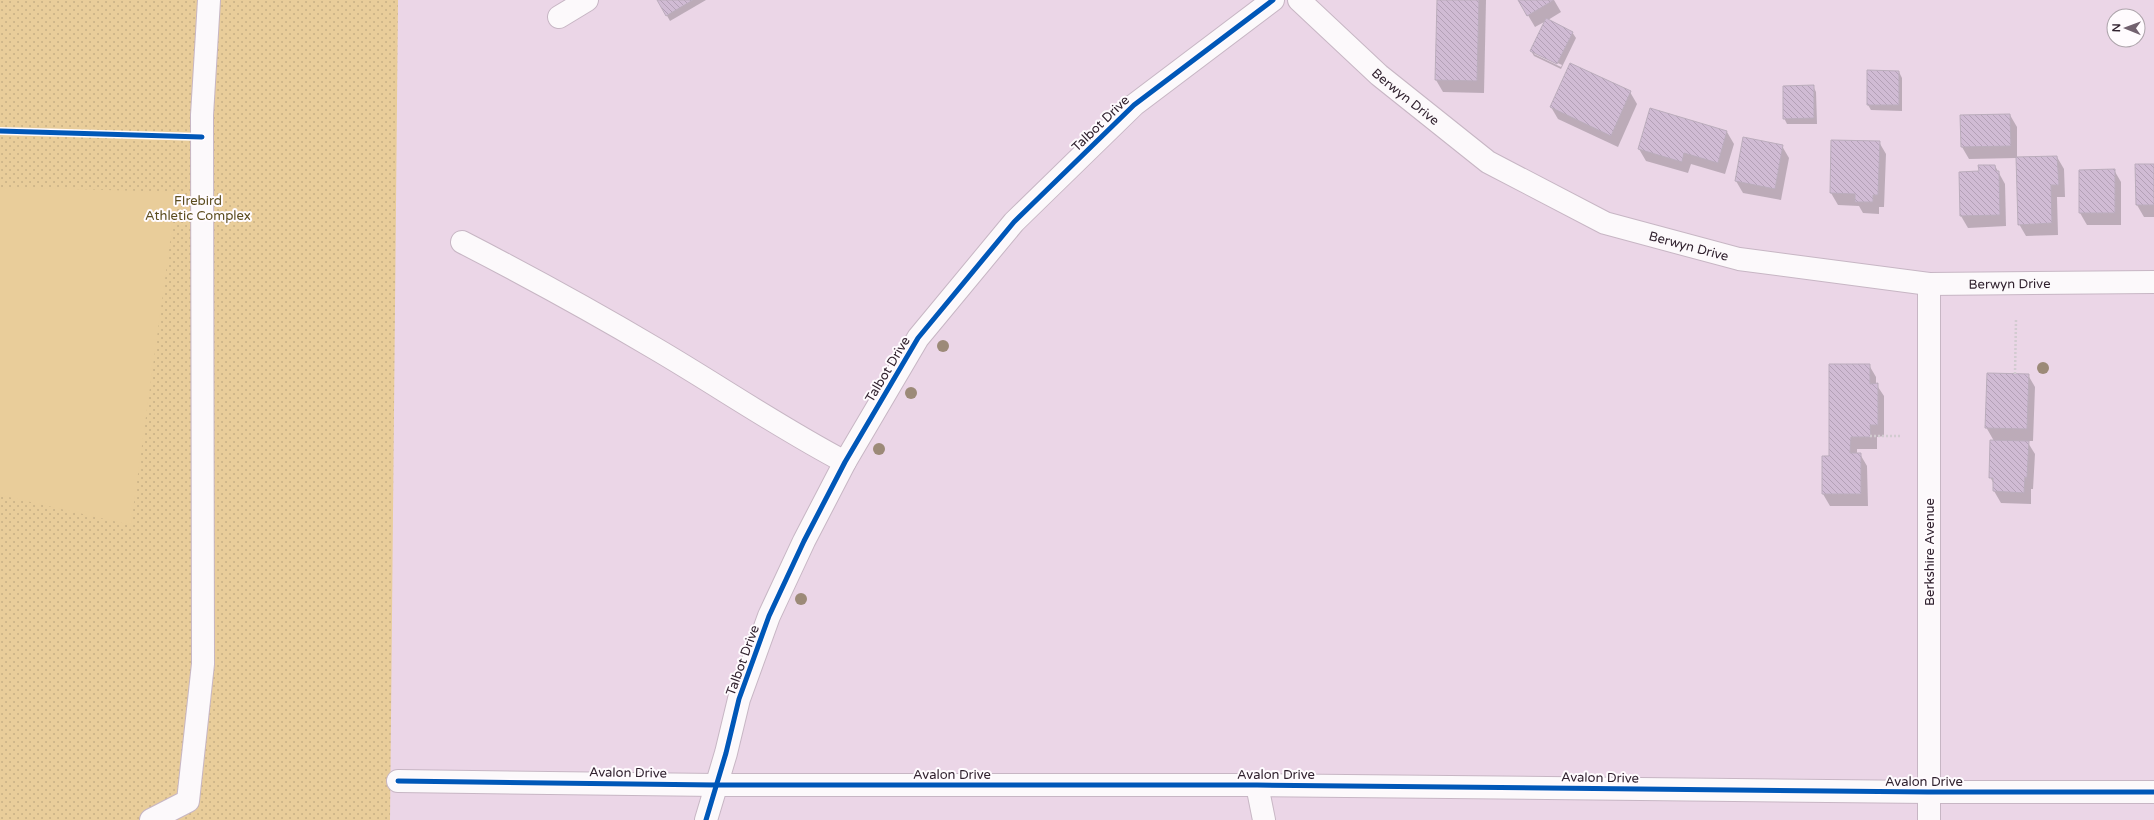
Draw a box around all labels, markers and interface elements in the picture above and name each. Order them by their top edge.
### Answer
north arrow [2106,8,2146,48]
text: N [2110,23,2123,32]
street label: Berwyn Drive [1368,65,1442,129]
street label: Talbot Drive [1069,92,1133,155]
park label: FIrebird Athletic Complex [145,193,251,224]
street label: Berwyn Drive [1647,228,1730,265]
street label: Berwyn Drive [1969,276,2051,293]
street label: Talbot Drive [862,334,914,405]
street label: Berkshire Avenue [1922,498,1938,606]
street label: Talbot Drive [723,623,763,698]
street label: Avalon Drive [589,764,667,782]
street label: Avalon Drive [913,767,991,783]
street label: Avalon Drive [1237,767,1315,783]
street label: Avalon Drive [1561,769,1639,787]
street label: Avalon Drive [1885,774,1963,790]

